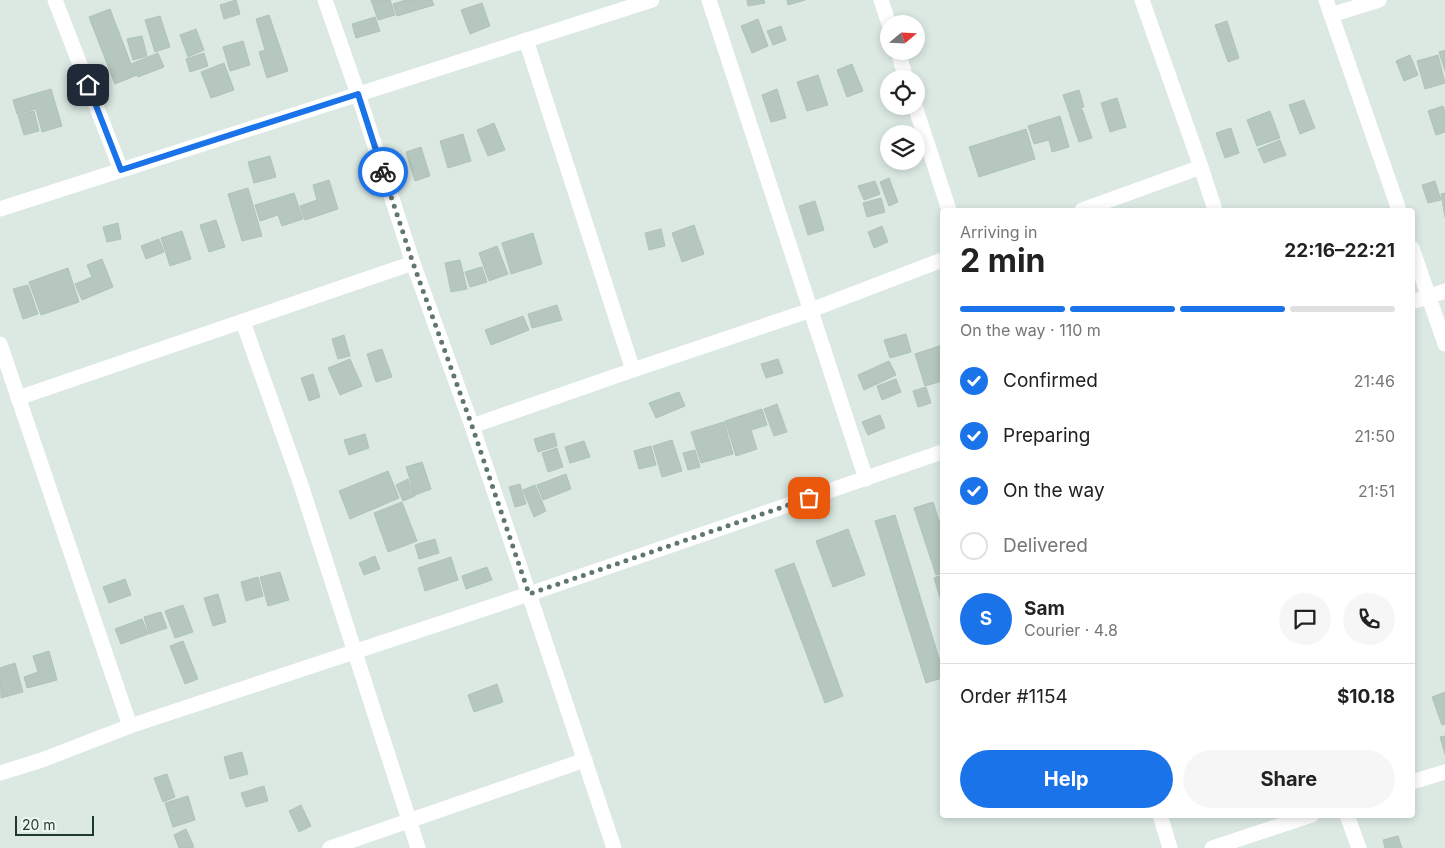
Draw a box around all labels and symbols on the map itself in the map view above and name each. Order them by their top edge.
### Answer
north arrow [880,15,925,60]
pin [67,64,109,106]
courier [358,147,408,197]
pin [788,477,830,519]
scale bar [15,813,94,836]

